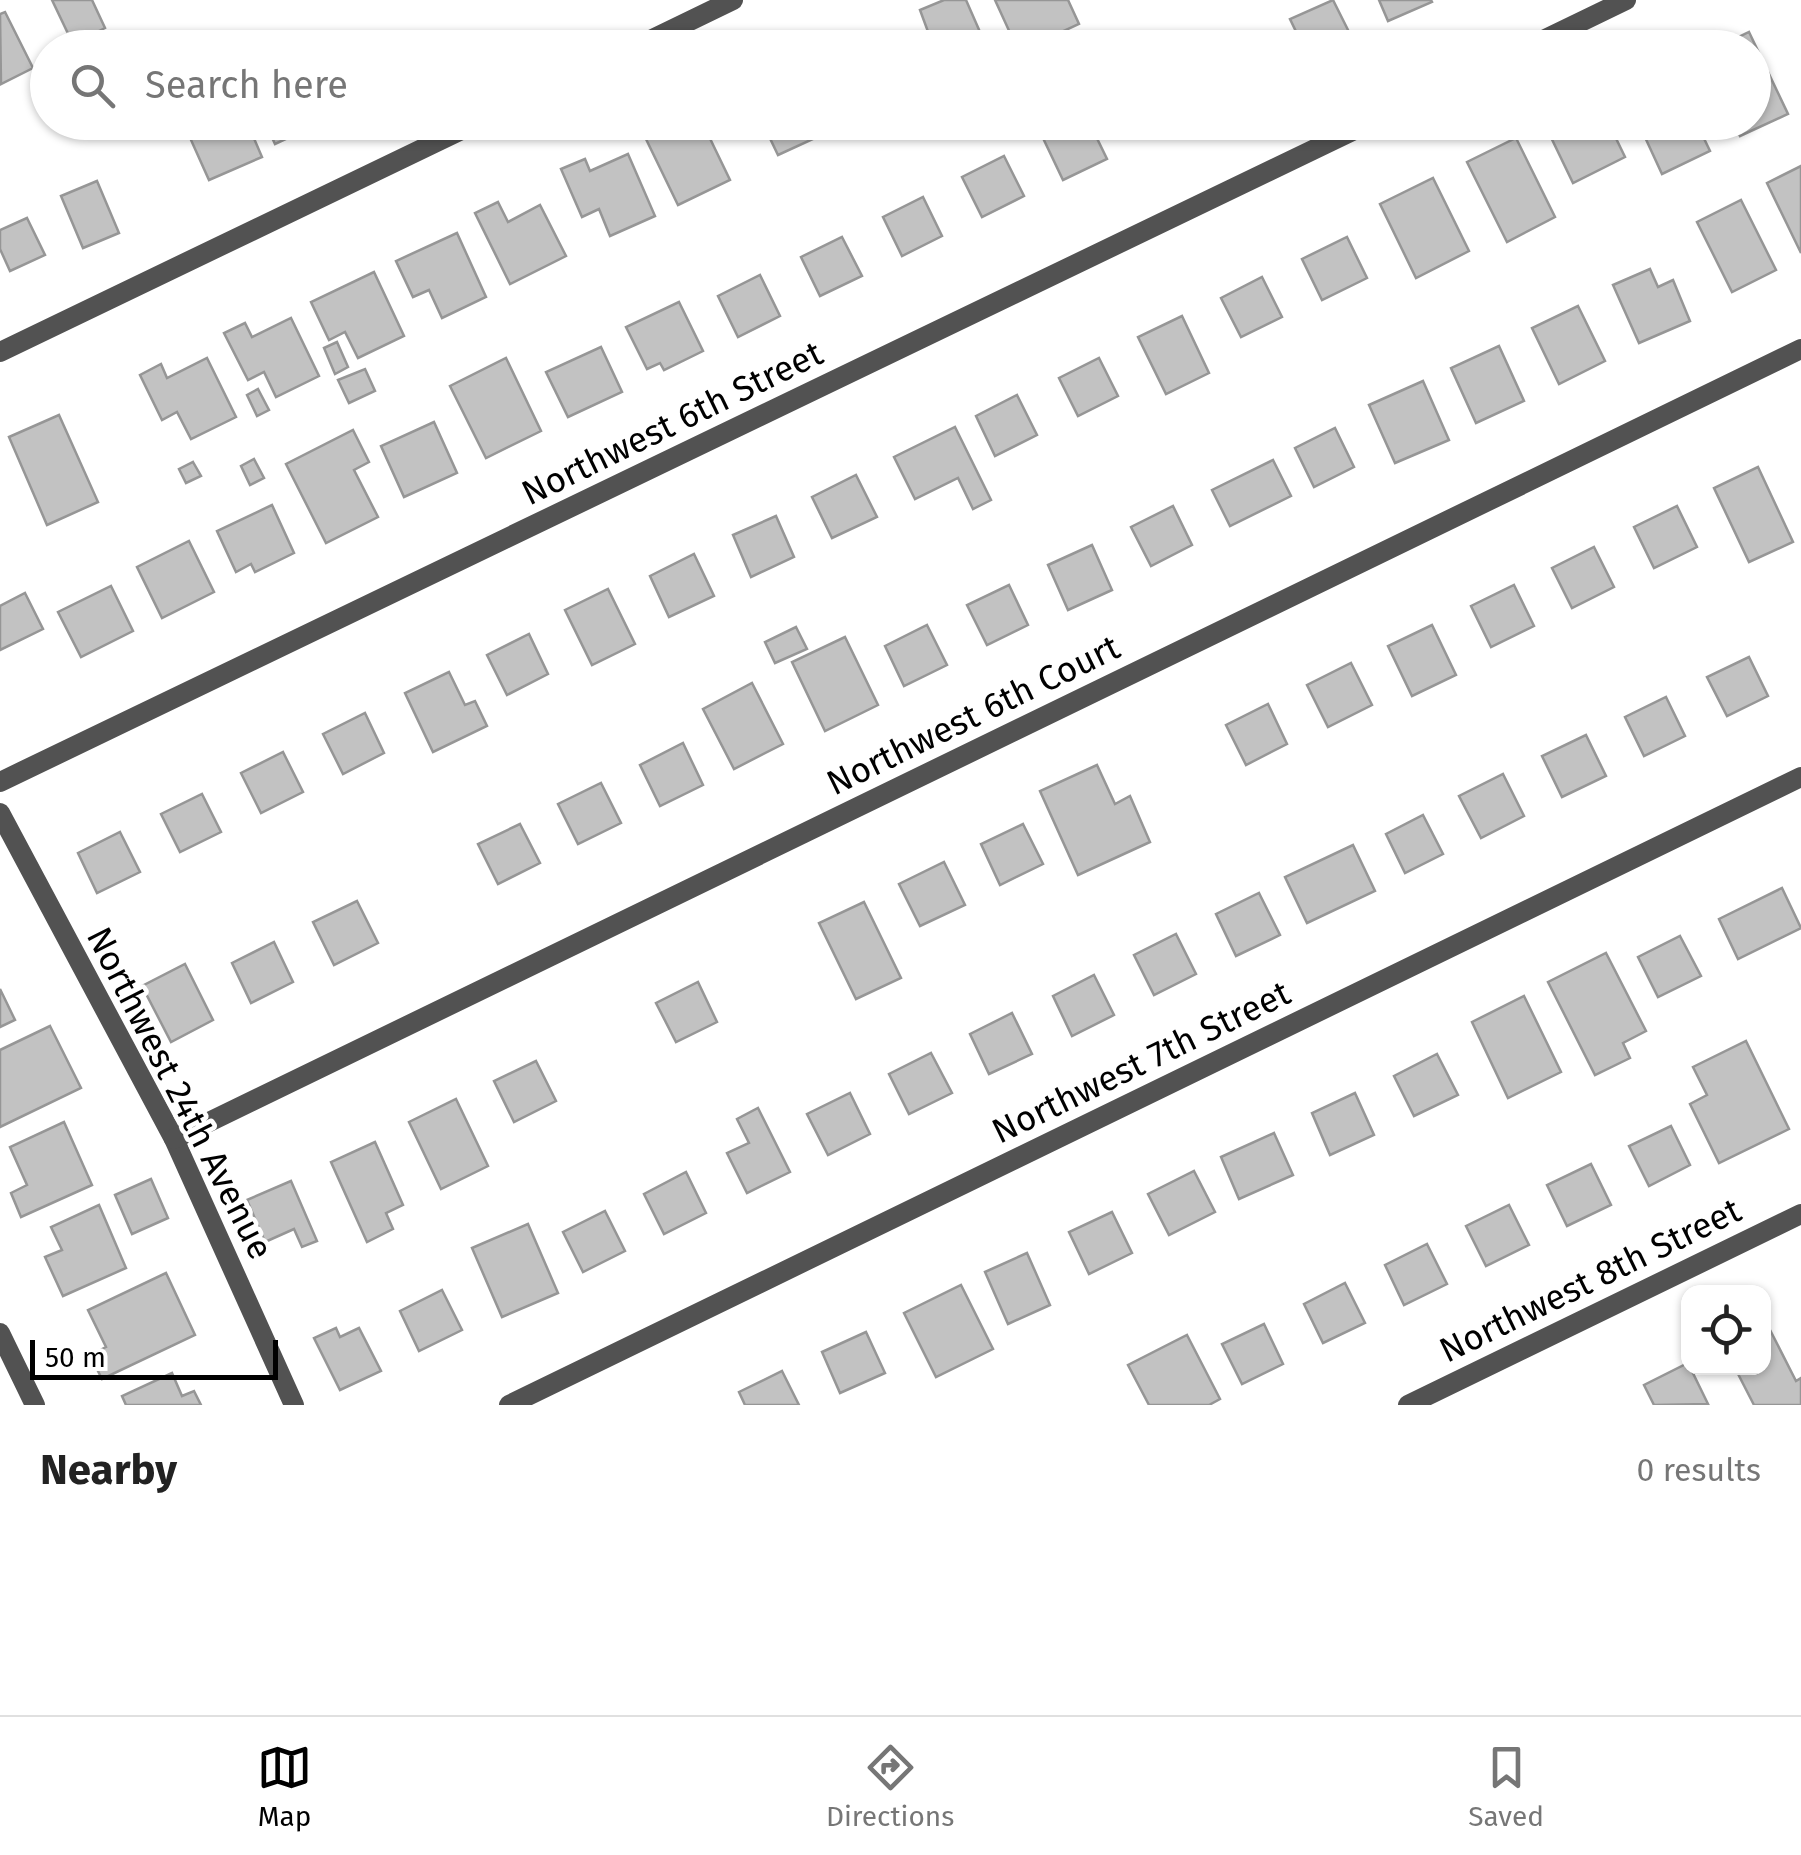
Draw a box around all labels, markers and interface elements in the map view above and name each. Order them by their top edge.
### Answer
search box [30,30,1771,140]
icon: search [65,58,120,113]
text: Search here [145,62,348,108]
street label: Northwest 6th Street [515,332,830,514]
street label: Northwest 6th Court [820,626,1126,804]
street label: Northwest 24th Avenue [78,920,282,1266]
street label: Northwest 7th Street [985,971,1297,1152]
street label: Northwest 8th Street [1432,1189,1748,1371]
map controls [1681,1285,1771,1375]
button: locate [1681,1285,1771,1375]
scale bar [30,1335,278,1380]
text: 50 m [45,1341,106,1374]
text: Nearby [40,1445,177,1495]
text: 0 results [1636,1451,1761,1489]
tab: Map [257,1740,312,1833]
tab: Directions [826,1740,954,1833]
tab: Saved [1468,1740,1544,1833]

